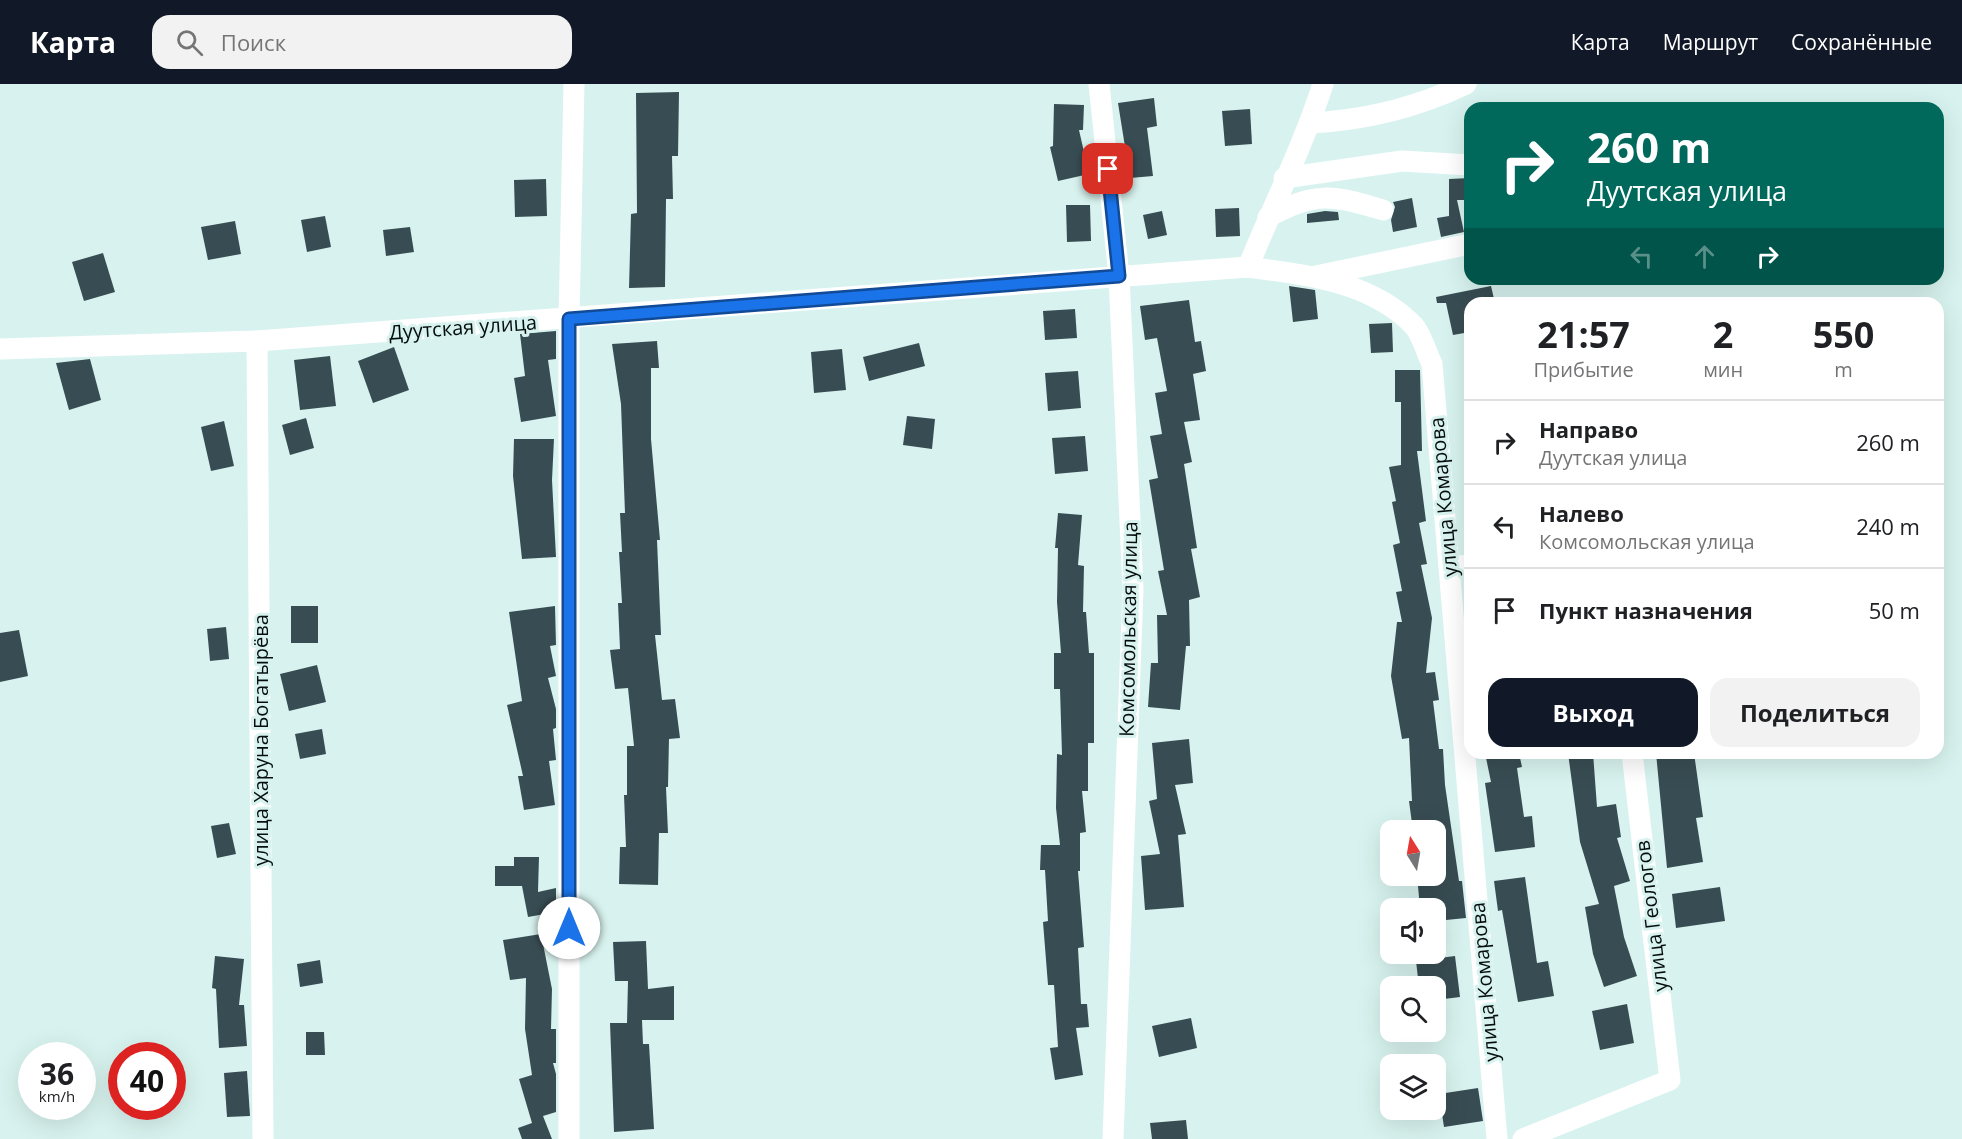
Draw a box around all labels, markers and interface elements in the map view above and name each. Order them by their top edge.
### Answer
search box [152,15,572,69]
text: Карта [30,23,116,61]
icon: search [173,26,206,59]
text: Поиск [221,27,286,57]
text: Карта [1571,28,1630,56]
text: Маршрут [1663,28,1758,56]
text: Сохранённые [1791,28,1932,56]
text: 260 m [1587,118,1711,175]
icon: right [1488,126,1566,204]
pin [1082,143,1133,194]
icon: arrive [1091,152,1124,185]
text: Дуутская улица [1587,172,1787,209]
icon: left [1625,240,1658,273]
icon: ahead [1688,240,1721,273]
icon: right [1751,240,1784,273]
street label: Дуутская улица [388,308,538,346]
text: 21:57 [1537,310,1630,359]
text: 2 [1713,310,1733,359]
text: 550 [1813,310,1874,359]
text: Прибытие [1534,356,1634,383]
text: мин [1703,356,1743,383]
text: m [1834,356,1853,383]
text: Направо [1539,414,1638,444]
street label: улица Комарова [1423,416,1463,578]
icon: right [1488,426,1521,459]
text: 260 m [1856,427,1920,457]
text: Дуутская улица [1539,444,1687,471]
text: Налево [1539,498,1624,528]
icon: left [1488,510,1521,543]
text: 240 m [1856,511,1920,541]
street label: Комсомольская улица [1113,521,1143,737]
text: Комсомольская улица [1539,528,1755,555]
icon: arrive [1488,594,1521,627]
text: Пункт назначения [1539,595,1753,625]
text: 50 m [1869,595,1920,625]
street label: улица Харуна Богатырёва [247,614,274,866]
button: Выход [1488,678,1698,747]
button: Поделиться [1710,678,1920,747]
north arrow [1380,820,1446,886]
map controls [1380,820,1446,1120]
street label: улица Геологов [1628,839,1674,993]
position arrow [537,896,601,960]
button: sound [1380,898,1446,964]
street label: улица Комарова [1464,901,1504,1063]
button: search [1380,976,1446,1042]
speed limit sign: 40 [108,1042,186,1120]
text: 36 [40,1053,74,1094]
button: layers [1380,1054,1446,1120]
text: km/h [39,1086,75,1106]

